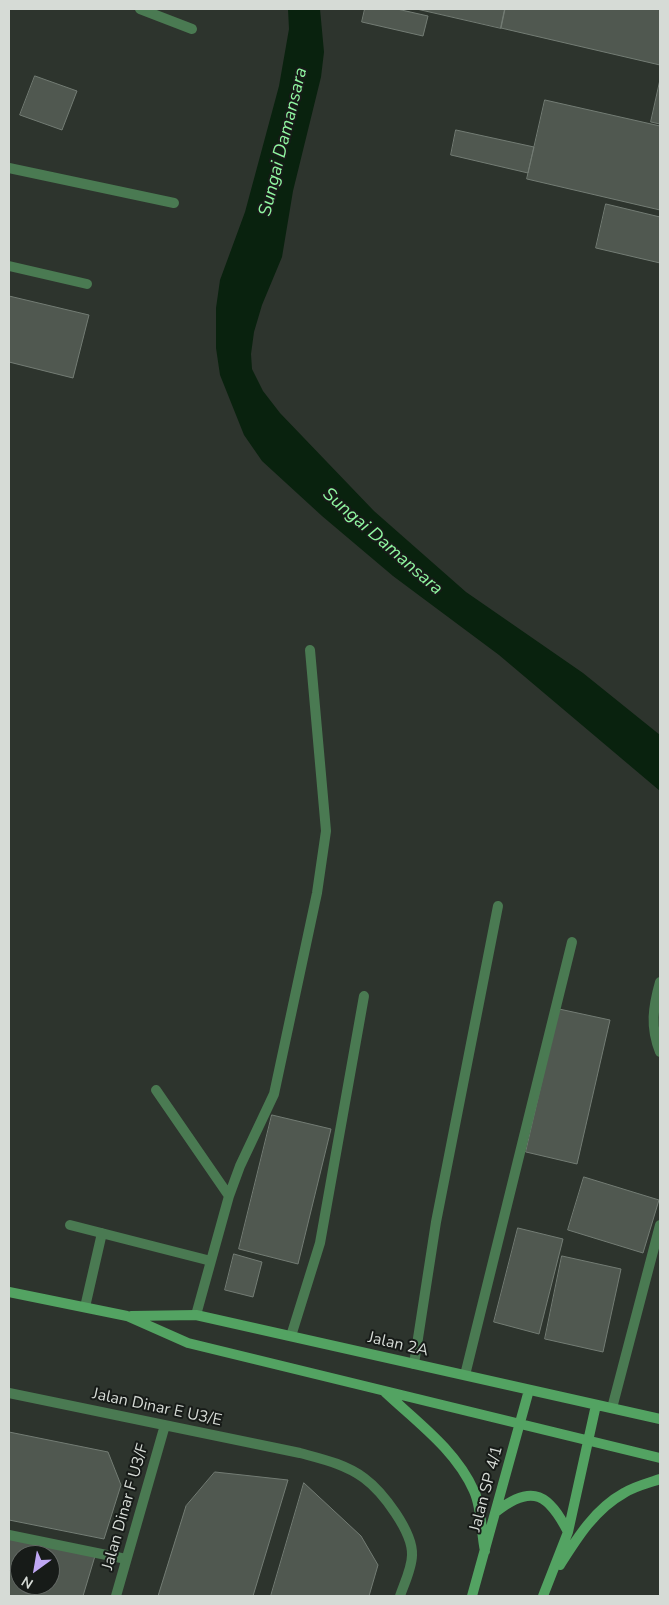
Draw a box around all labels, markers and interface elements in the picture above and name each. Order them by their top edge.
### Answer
water label: Sungai Damansara [255,65,313,219]
water label: Sungai Damansara [317,484,447,600]
street label: Jalan 2A [366,1329,430,1361]
street label: Jalan Dinar E U3/E [91,1385,223,1431]
street label: Jalan Dinar F U3/F [99,1442,153,1572]
street label: Jalan SP 4/1 [466,1444,508,1534]
north arrow [10,1545,60,1595]
text: N [18,1571,37,1593]

